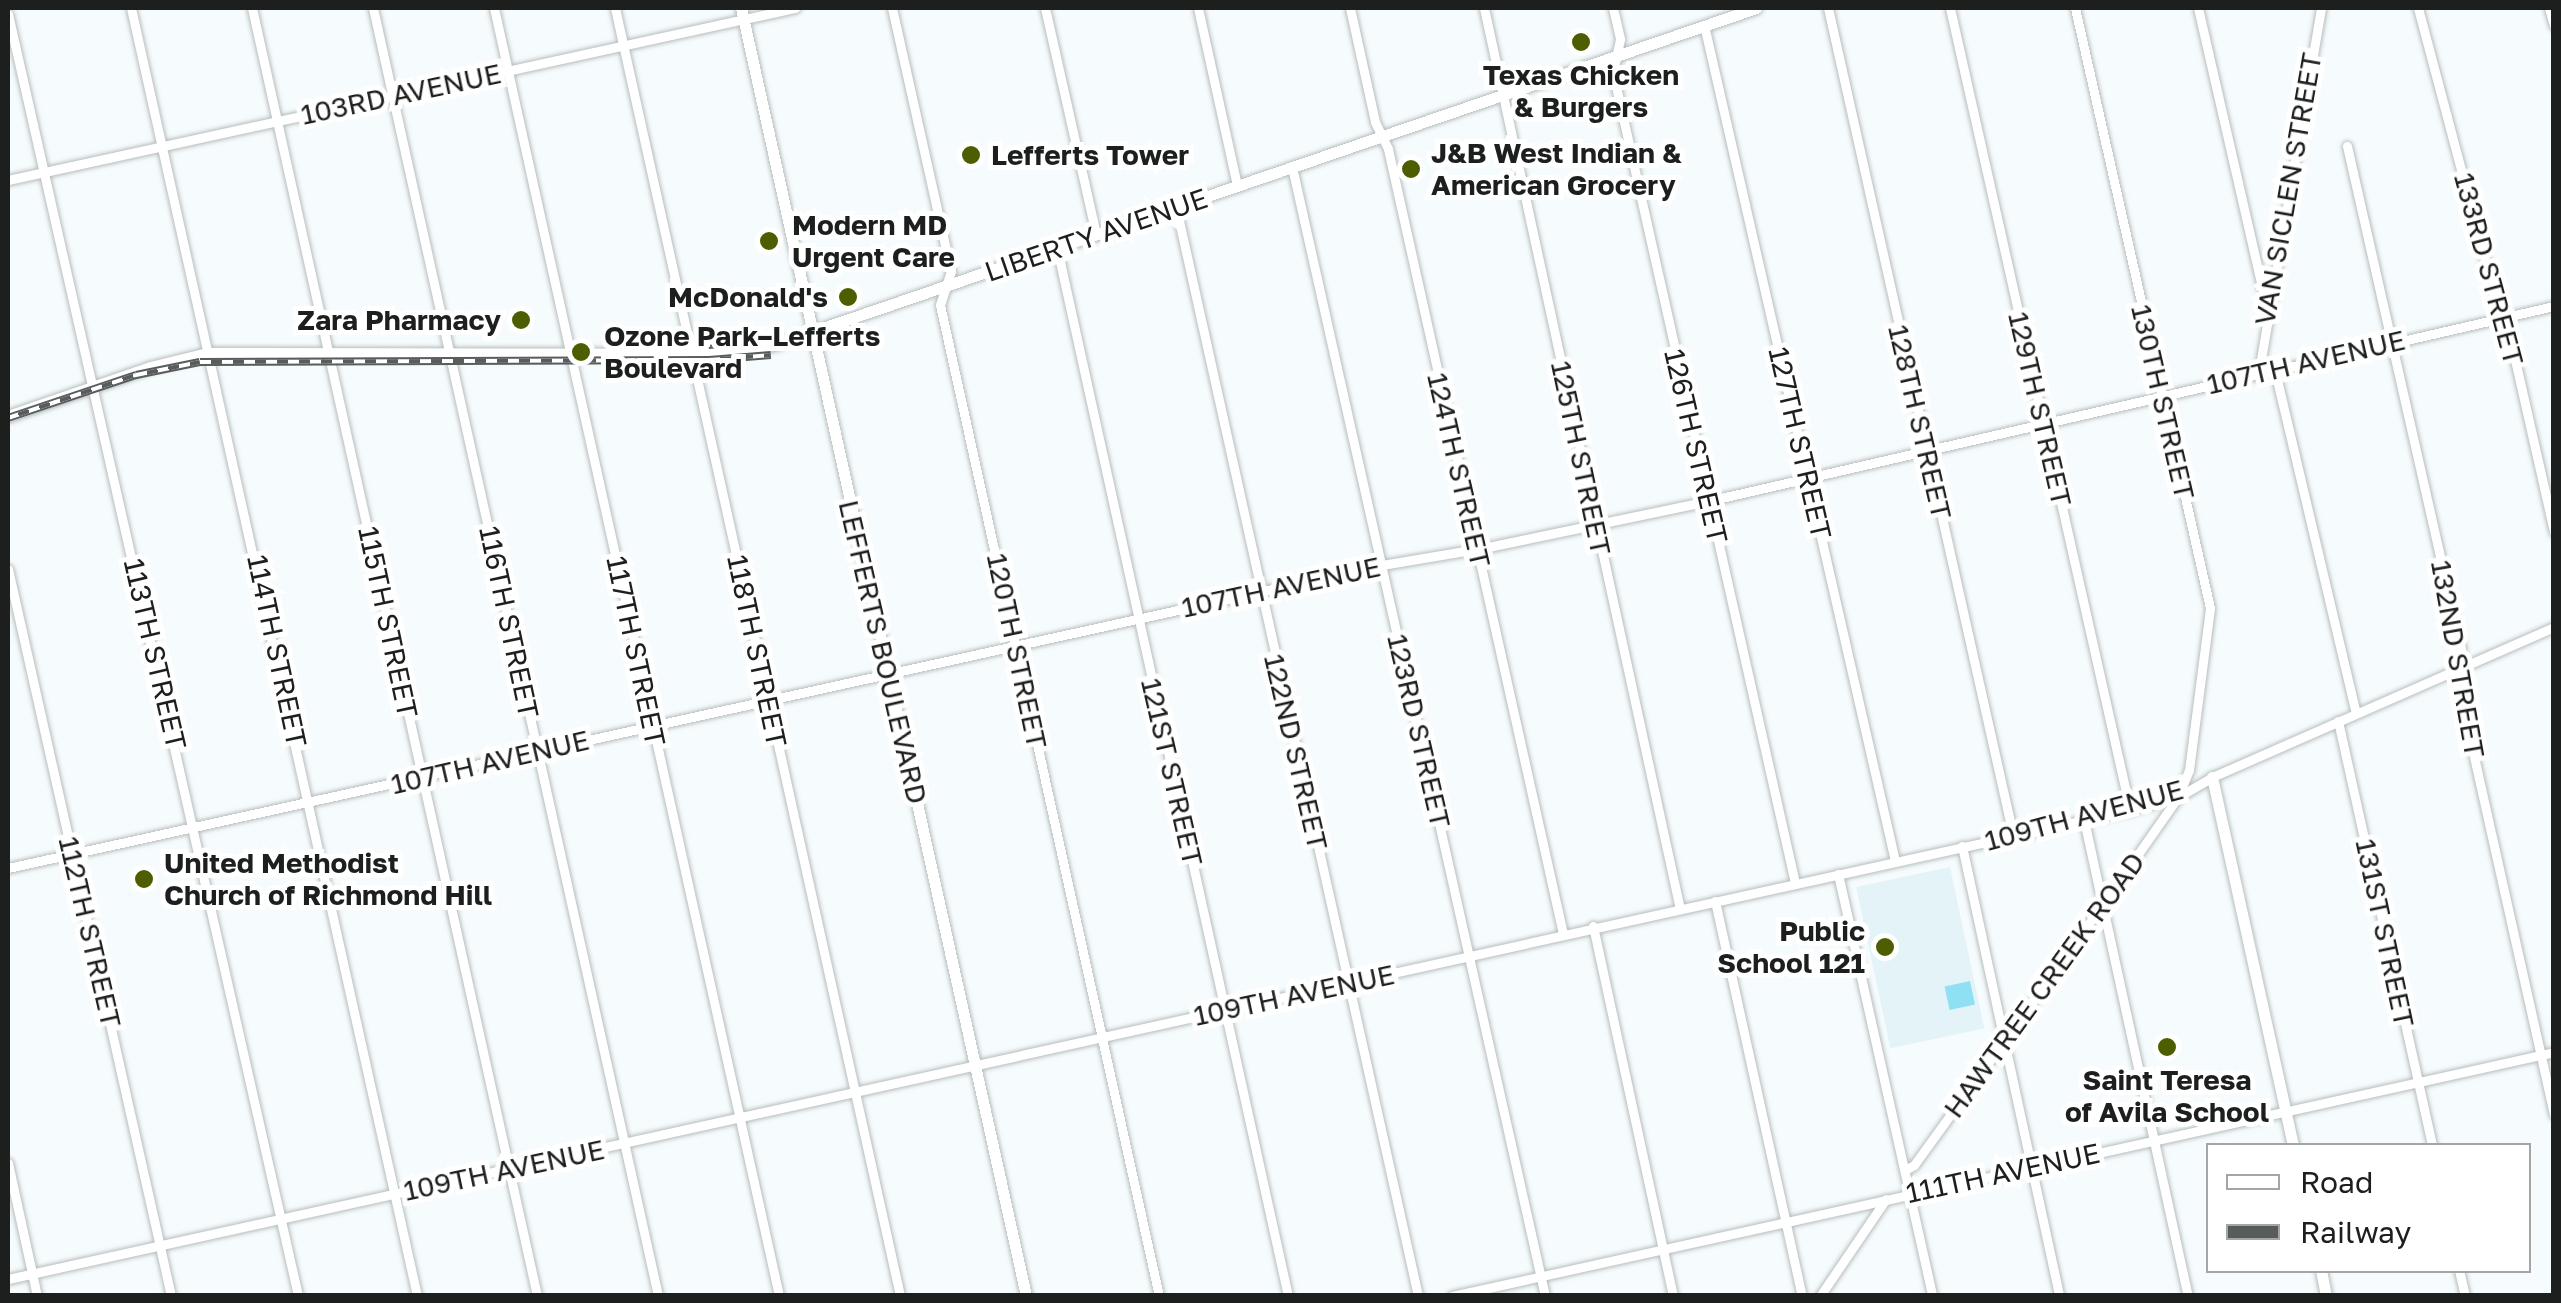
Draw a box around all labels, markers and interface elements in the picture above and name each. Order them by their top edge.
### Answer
marker: Texas Chicken & Burgers [1570,31,1592,53]
street label: VAN SICLEN STREET [2247,50,2329,328]
street label: 103RD AVENUE [298,56,504,132]
place label: Texas Chicken & Burgers [1483,58,1679,124]
place label: J&B West Indian & American Grocery [1431,136,1682,202]
place label: Lefferts Tower [991,138,1189,172]
marker: Lefferts Tower [960,144,982,166]
marker: J&B West Indian & American Grocery [1400,158,1422,180]
street label: 133RD STREET [2447,169,2531,369]
street label: LIBERTY AVENUE [980,181,1212,289]
place label: Modern MD Urgent Care [792,208,955,274]
marker: Modern MD Urgent Care [756,228,782,254]
place label: McDonald's [668,280,828,314]
marker: McDonald's [837,286,859,308]
street label: 130TH STREET [2124,301,2202,503]
place label: Zara Pharmacy [297,303,501,337]
marker: Zara Pharmacy [510,309,532,331]
street label: 129TH STREET [2001,309,2079,509]
place label: Ozone Park–Lefferts Boulevard [604,319,880,385]
street label: 128TH STREET [1881,322,1959,522]
street label: 107TH AVENUE [2204,323,2408,401]
marker: Ozone Park–Lefferts Boulevard [568,339,594,365]
street label: 127TH STREET [1762,344,1838,542]
street label: 126TH STREET [1657,346,1735,546]
street label: 125TH STREET [1544,358,1618,558]
street label: 124TH STREET [1420,370,1498,570]
street label: LEFFERTS BOULEVARD [832,497,934,807]
street label: 115TH STREET [351,523,425,721]
street label: 116TH STREET [472,523,546,721]
street label: 120TH STREET [980,550,1054,752]
street label: 107TH AVENUE [1179,550,1383,624]
street label: 114TH STREET [240,552,314,750]
street label: 118TH STREET [720,552,794,750]
street label: 117TH STREET [599,553,673,749]
street label: 113TH STREET [117,555,193,753]
street label: 132ND STREET [2424,558,2492,760]
street label: 123RD STREET [1380,631,1458,831]
street label: 122ND STREET [1257,651,1335,853]
street label: 121ST STREET [1134,675,1210,869]
street label: 107TH AVENUE [388,723,592,801]
street label: 109TH AVENUE [1981,772,2187,858]
street label: 112TH STREET [52,833,128,1031]
street label: 131ST STREET [2349,836,2421,1030]
place label: United Methodist Church of Richmond Hill [164,846,492,912]
street label: HAWTREE CREEK ROAD [1936,846,2152,1124]
marker: United Methodist Church of Richmond Hill [133,868,155,890]
place label: Public School 121 [1717,914,1865,980]
marker: Public School 121 [1874,936,1896,958]
street label: 109TH AVENUE [1191,957,1397,1033]
marker: Saint Teresa of Avila School [2156,1036,2178,1058]
place label: Saint Teresa of Avila School [2065,1063,2269,1129]
street label: 109TH AVENUE [401,1132,607,1208]
street label: 111TH AVENUE [1903,1136,2103,1210]
legend [2206,1143,2531,1273]
text: Road [2300,1164,2374,1200]
text: Railway [2300,1214,2411,1250]

